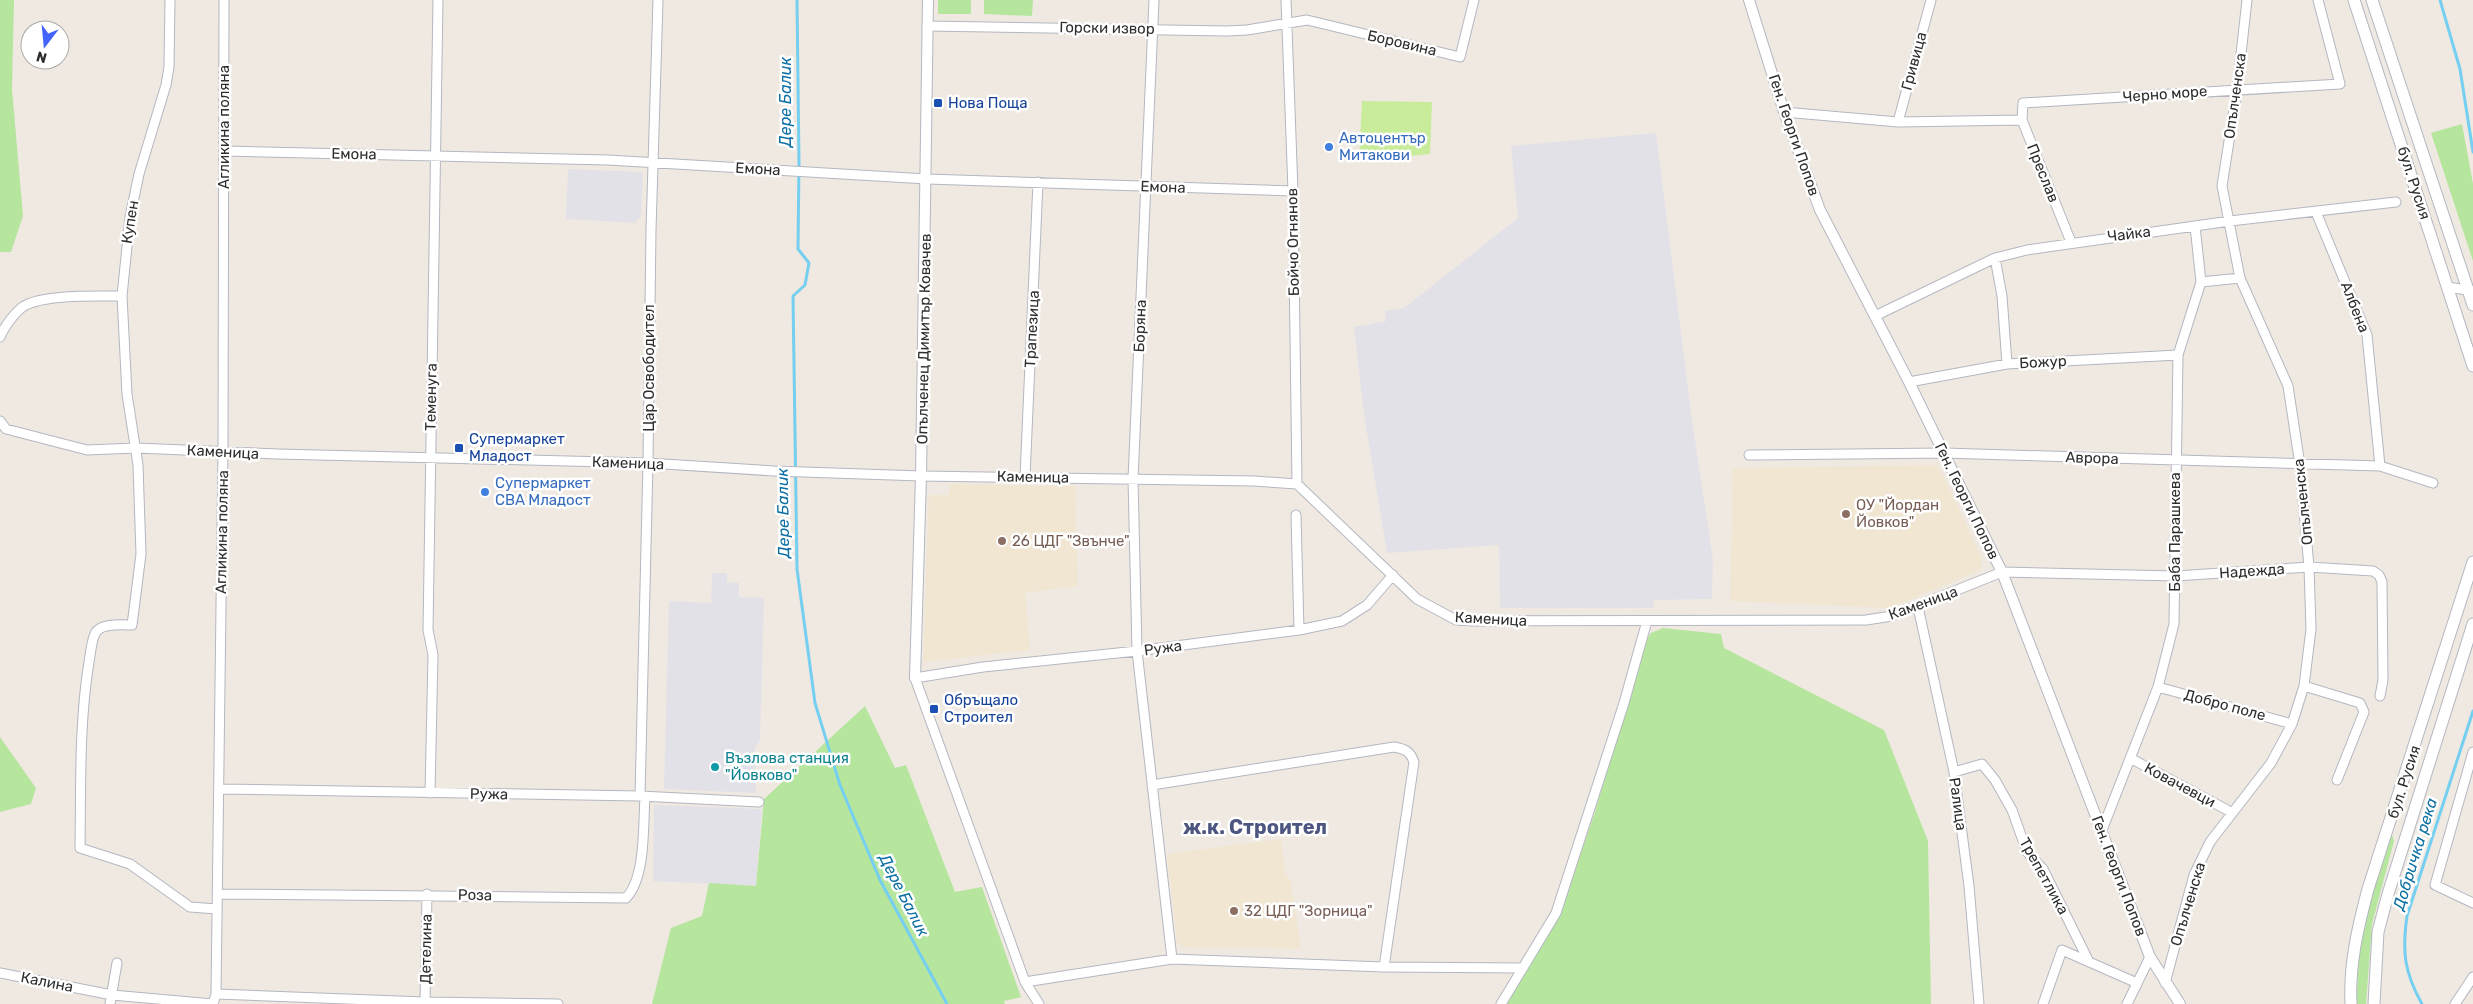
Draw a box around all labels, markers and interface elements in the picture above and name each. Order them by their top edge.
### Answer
street label: Горски извор [1059,18,1155,38]
north arrow [20,20,70,70]
street label: Боровина [1366,26,1438,60]
street label: Гривица [1898,30,1930,92]
text: N [34,47,49,67]
street label: Опълченска [2220,52,2250,140]
water label: Дере Балик [776,57,795,149]
street label: Агликина поляна [215,65,233,189]
street label: Ген. Георги Попов [1765,72,1823,198]
street label: Черно море [2122,82,2208,106]
place label: Нова Поща [948,94,1028,112]
marker: Нова Поща [932,97,944,109]
place label: Автоцентър Митакови [1339,129,1426,164]
marker: Автоцентър Митакови [1323,141,1335,153]
street label: Преслав [2023,141,2063,205]
street label: бул. Русия [2394,144,2434,222]
street label: Емона [331,145,377,163]
street label: Емона [735,159,781,179]
street label: Емона [1140,177,1186,197]
street label: Бойчо Огнянов [1283,188,1303,296]
street label: Купен [118,199,142,245]
street label: Чайка [2106,222,2152,246]
street label: Опълченец Димитър Ковачев [913,233,935,445]
street label: Албена [2337,279,2373,335]
street label: Трапезица [1021,290,1043,368]
street label: Боряна [1130,299,1150,353]
street label: Цар Освободител [640,304,658,432]
street label: Божур [2019,352,2067,372]
street label: Теменуга [421,363,441,431]
place label: Супермаркет Младост [469,430,565,465]
street label: Ген. Георги Попов [1931,440,2003,562]
street label: Каменица [186,441,260,463]
marker: Супермаркет Младост [453,442,465,454]
street label: Аврора [2065,448,2119,468]
street label: Каменица [592,453,664,473]
street label: Опълченска [2290,458,2316,546]
water label: Дере Балик [773,467,793,560]
street label: Каменица [997,467,1069,487]
street label: Агликина поляна [212,470,232,594]
street label: Баба Парашкева [2166,472,2184,592]
place label: Супермаркет CBA Младост [495,474,591,509]
marker: Супермаркет CBA Младост [479,486,491,498]
place label: ОУ "Йордан Йовков" [1856,496,1939,531]
marker: ОУ "Йордан Йовков" [1840,508,1852,520]
place label: 26 ЦДГ "Звънче" [1012,532,1130,550]
marker: 26 ЦДГ "Звънче" [996,535,1008,547]
street label: Надежда [2219,560,2285,582]
street label: Каменица [1886,582,1960,624]
street label: Каменица [1454,608,1528,630]
street label: Ружа [1143,636,1183,660]
street label: Добро поле [2182,685,2268,725]
place label: Обръщало Строител [944,691,1018,726]
marker: Обръщало Строител [928,703,940,715]
street label: бул. Русия [2384,743,2424,821]
place label: Възлова станция "Йовково" [725,749,849,784]
street label: Ковачевци [2141,759,2219,811]
marker: Възлова станция "Йовково" [709,761,721,773]
street label: Ралица [1945,776,1971,832]
street label: Ружа [470,785,508,803]
water label: Добричка река [2388,796,2441,914]
street label: Ген. Георги Попов [2088,813,2150,939]
district label: ж.к. Строител [1183,815,1327,839]
street label: Трепетлика [2015,834,2073,918]
water label: Дере Балик [874,849,933,940]
street label: Опълченска [2167,860,2209,948]
street label: Роза [458,886,492,904]
place label: 32 ЦДГ "Зорница" [1244,902,1373,920]
marker: 32 ЦДГ "Зорница" [1228,905,1240,917]
street label: Детелина [416,914,436,984]
street label: Калина [19,968,75,996]

